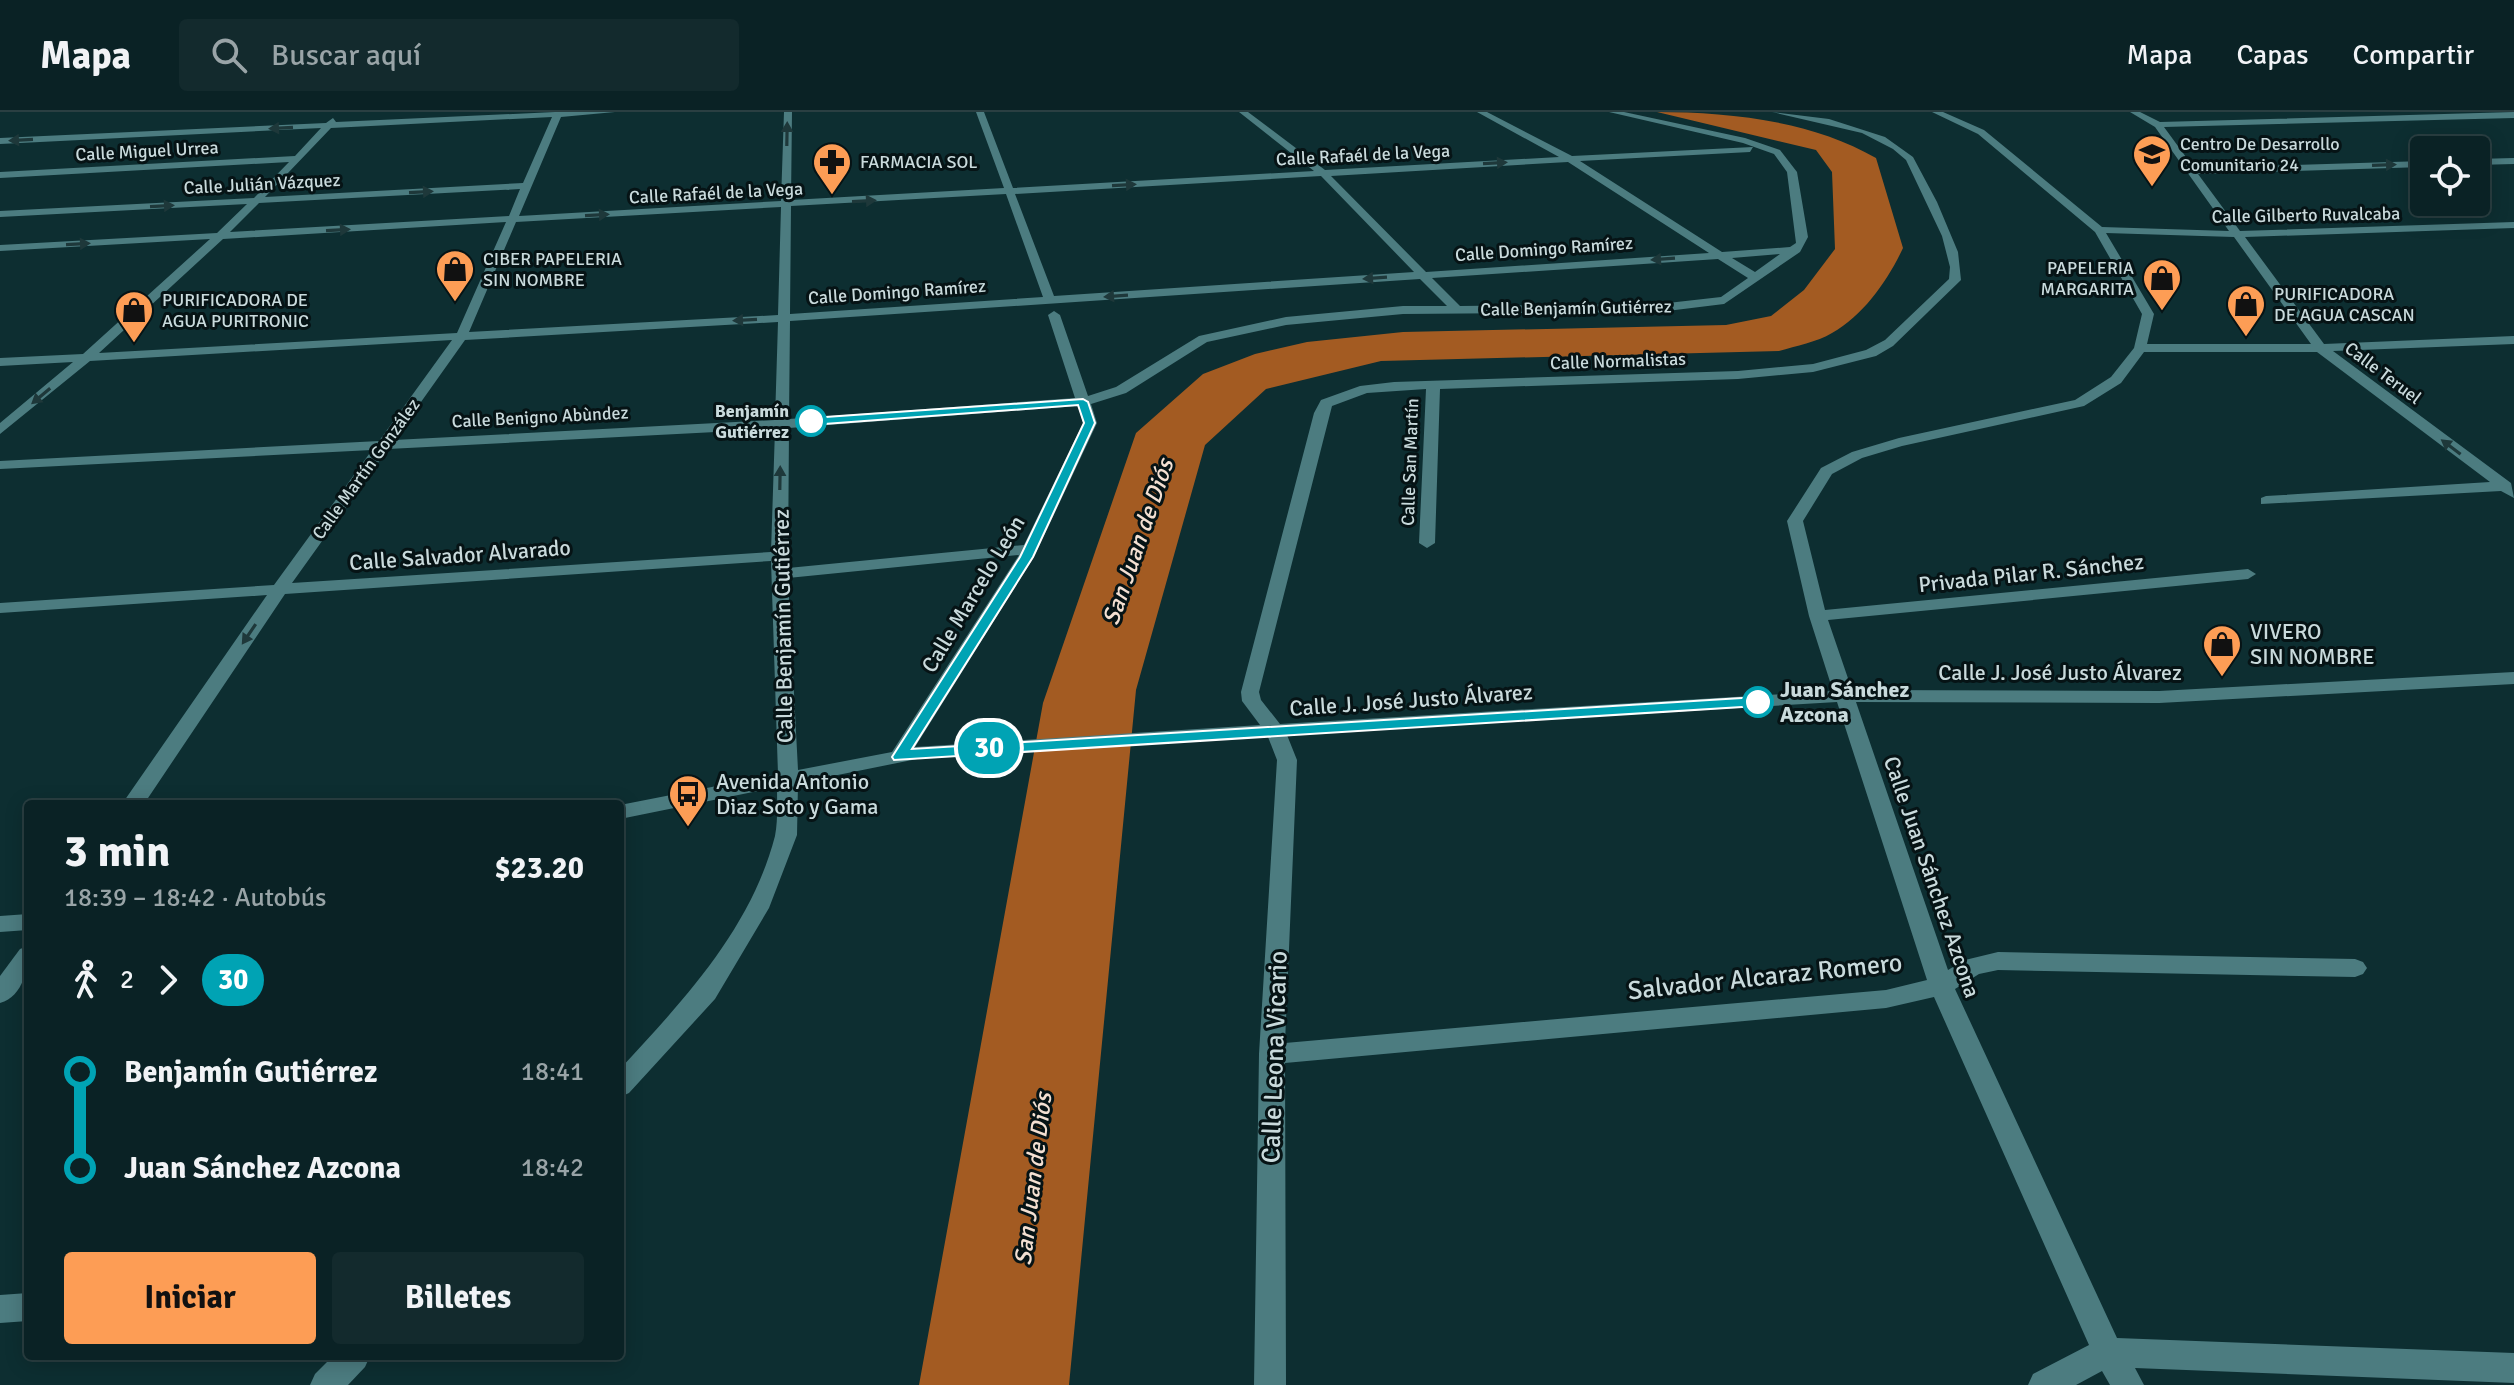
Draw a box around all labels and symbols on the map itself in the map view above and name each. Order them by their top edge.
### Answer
one-way arrow [781,121,794,146]
one-way arrow [268,122,293,135]
school or university icon: Centro De Desarrollo Comunitario 24 [2131,133,2173,188]
place label: Centro De Desarrollo Comunitario 24 [2180,133,2340,176]
one-way arrow [8,134,34,147]
street label: Calle Miguel Urrea [75,136,219,166]
street label: Calle Rafaél de la Vega [1275,139,1451,171]
pharmacy icon: FARMACIA SOL [811,141,853,196]
place label: FARMACIA SOL [860,151,978,173]
one-way arrow [1483,156,1508,169]
one-way arrow [2372,159,2397,171]
street label: Calle Julián Vázquez [183,169,341,199]
street label: Calle Rafaél de la Vega [628,177,804,209]
one-way arrow [1112,179,1137,192]
one-way arrow [409,185,434,198]
one-way arrow [852,194,877,207]
one-way arrow [150,199,175,212]
street label: Calle Gilberto Ruvalcaba [2212,202,2400,228]
one-way arrow [585,209,610,222]
one-way arrow [326,223,351,236]
street label: Calle Domingo Ramírez [1454,232,1634,266]
one-way arrow [66,237,91,250]
shop icon: CIBER PAPELERIA SIN NOMBRE [434,248,476,303]
place label: CIBER PAPELERIA SIN NOMBRE [483,248,622,291]
one-way arrow [1650,253,1675,266]
place label: PAPELERIA MARGARITA [2041,257,2134,300]
shop icon: PAPELERIA MARGARITA [2141,257,2183,312]
one-way arrow [1362,272,1387,285]
street label: Calle Domingo Ramírez [807,275,987,309]
shop icon: PURIFICADORA DE AGUA CASCAN [2225,283,2267,338]
place label: PURIFICADORA DE AGUA CASCAN [2274,283,2415,326]
shop icon: PURIFICADORA DE AGUA PURITRONIC [113,289,155,344]
place label: PURIFICADORA DE AGUA PURITRONIC [162,289,309,332]
one-way arrow [1103,290,1128,303]
street label: Calle Benjamín Gutiérrez [1480,295,1672,321]
one-way arrow [732,314,757,327]
street label: Calle Teruel [2340,337,2426,409]
street label: Calle Normalistas [1550,348,1686,374]
one-way arrow [31,387,51,404]
street label: Calle Martín González [307,394,425,544]
street label: Calle San Martín [1397,398,1423,526]
place label: Benjamín Gutiérrez [715,400,789,443]
street label: Calle Benigno Abùndez [451,401,629,433]
marker: Benjamín Gutiérrez [796,406,826,436]
one-way arrow [2441,440,2461,456]
water label: San Juan de Diós [1096,453,1181,629]
one-way arrow [774,465,786,490]
street label: Calle Benjamín Gutiérrez [767,509,799,743]
street label: Calle Marcelo León [916,511,1030,677]
street label: Calle Salvador Alvarado [348,534,572,576]
street label: Privada Pilar R. Sánchez [1917,548,2145,598]
place label: VIVERO SIN NOMBRE [2250,618,2375,670]
one-way arrow [242,623,257,644]
shop icon: VIVERO SIN NOMBRE [2201,623,2243,678]
street label: Calle J. José Justo Álvarez [1938,659,2182,686]
place label: Juan Sánchez Azcona [1780,676,1909,728]
street label: Calle J. José Justo Álvarez [1288,678,1534,722]
marker: Juan Sánchez Azcona [1743,687,1773,717]
line badge: 30 [953,722,1025,774]
street label: Calle Juan Sánchez Azcona [1878,753,1986,1001]
place label: Avenida Antonio Diaz Soto y Gama [716,768,878,820]
bus stop icon: Avenida Antonio Diaz Soto y Gama [667,773,709,828]
street label: Salvador Alcaraz Romero [1626,947,1904,1007]
street label: Calle Leona Vicario [1255,950,1295,1164]
water label: San Juan de Diós [1008,1089,1059,1267]

